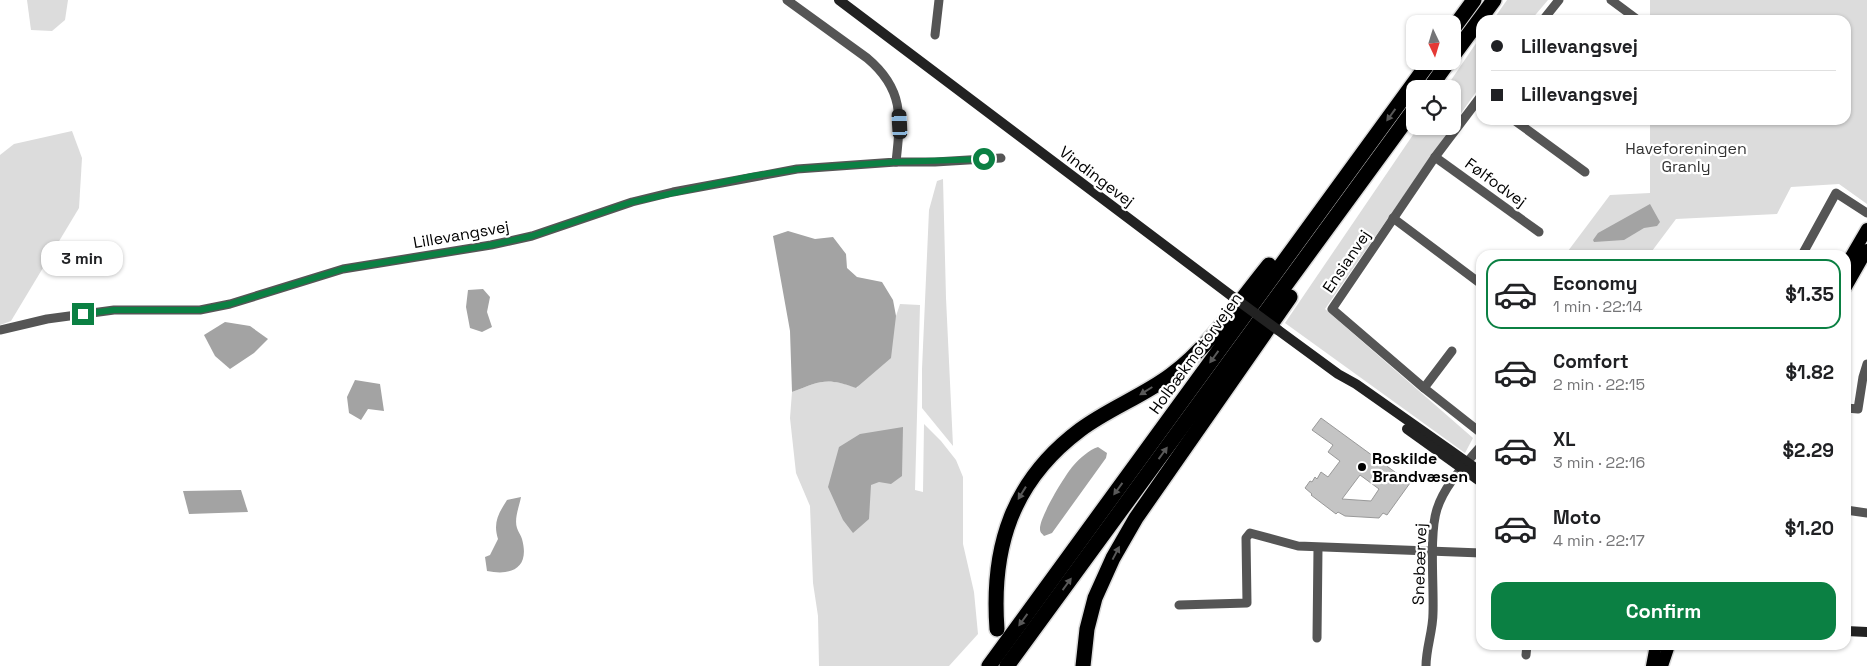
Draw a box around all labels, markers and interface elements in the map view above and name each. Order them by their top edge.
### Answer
north arrow [1406,15,1461,70]
map controls [1406,15,1461,135]
text: Lillevangsvej [1521,34,1638,59]
button: locate [1406,80,1461,135]
text: Lillevangsvej [1521,82,1638,107]
one-way arrow [1386,108,1396,122]
car [891,109,908,139]
park label: Haveforeningen Granly [1625,138,1747,177]
street label: Vindingevej [1055,141,1138,212]
route start [973,148,995,170]
street label: Følfodvej [1461,153,1531,212]
street label: Lillevangsvej [411,216,511,253]
street label: Ensianvej [1318,226,1375,297]
callout: 3 min [42,242,124,276]
text: 3 min [61,248,103,269]
text: Economy [1553,271,1637,296]
icon: car [1493,272,1538,317]
text: $1.35 [1785,282,1834,307]
street label: Holbækmotorvejen [1144,288,1247,418]
text: 1 min · 22:14 [1553,296,1643,317]
route end [72,303,94,325]
text: Comfort [1553,349,1629,374]
one-way arrow [1209,350,1220,363]
icon: car [1493,350,1538,395]
text: $1.82 [1786,360,1834,385]
text: 2 min · 22:15 [1553,374,1645,395]
one-way arrow [1139,386,1152,395]
text: XL [1553,427,1576,452]
icon: car [1493,428,1538,473]
text: $2.29 [1783,438,1834,463]
one-way arrow [1158,446,1168,460]
place label: Roskilde Brandvæsen [1372,448,1468,487]
text: 3 min · 22:16 [1553,452,1645,473]
marker: Roskilde Brandvæsen [1356,461,1368,473]
one-way arrow [1113,482,1124,495]
one-way arrow [1018,486,1027,499]
text: Moto [1553,505,1601,530]
icon: car [1493,506,1538,551]
text: $1.20 [1785,516,1834,541]
street label: Snebærvej [1408,523,1431,605]
text: 4 min · 22:17 [1553,530,1645,551]
one-way arrow [1112,546,1120,561]
one-way arrow [1062,577,1072,591]
button: Confirm [1491,582,1836,640]
one-way arrow [1017,613,1028,626]

